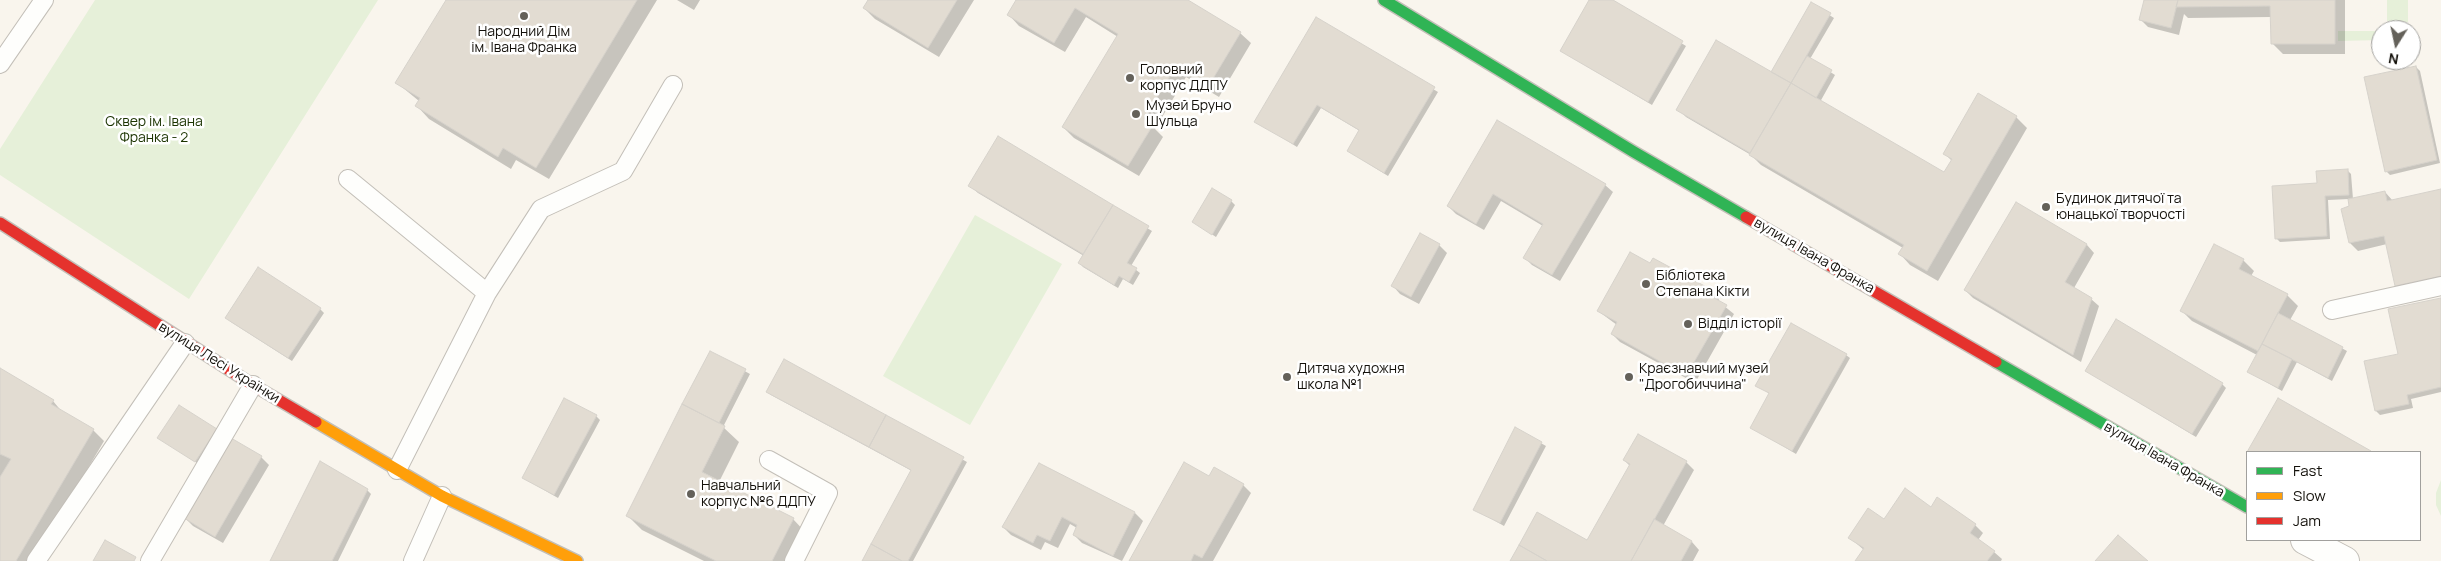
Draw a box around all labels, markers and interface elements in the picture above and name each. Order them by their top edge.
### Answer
marker: Народний Дім ім. Івана Франка [518,10,530,22]
north arrow [2371,20,2421,70]
place label: Народний Дім ім. Івана Франка [471,24,577,56]
text: N [2387,49,2400,70]
place label: Головний корпус ДДПУ [1140,62,1228,94]
marker: Головний корпус ДДПУ [1124,72,1136,84]
place label: Музей Бруно Шульца [1146,98,1232,130]
marker: Музей Бруно Шульца [1130,108,1142,120]
park label: Сквер ім. Івана Франка - 2 [105,114,203,146]
place label: Будинок дитячої та юнацької творчості [2056,191,2185,223]
marker: Будинок дитячої та юнацької творчості [2040,201,2052,213]
street label: вулиця Івана Франка [1751,215,1877,297]
place label: Бібліотека Степана Кікти [1656,268,1749,300]
marker: Бібліотека Степана Кікти [1640,278,1652,290]
place label: Відділ історії [1698,316,1782,332]
marker: Відділ історії [1682,318,1694,330]
street label: вулиця Лесі Українки [155,319,283,407]
place label: Дитяча художня школа №1 [1297,361,1405,394]
place label: Краєзнавчий музей "Дрогобиччина" [1639,361,1768,394]
marker: Дитяча художня школа №1 [1281,371,1293,383]
marker: Краєзнавчий музей "Дрогобиччина" [1623,371,1635,383]
street label: вулиця Івана Франка [2101,419,2227,501]
legend [2246,451,2421,541]
text: Fast [2293,460,2322,481]
place label: Навчальний корпус №6 ДДПУ [701,478,816,511]
text: Slow [2293,485,2326,506]
marker: Навчальний корпус №6 ДДПУ [685,488,697,500]
text: Jam [2293,510,2321,531]

